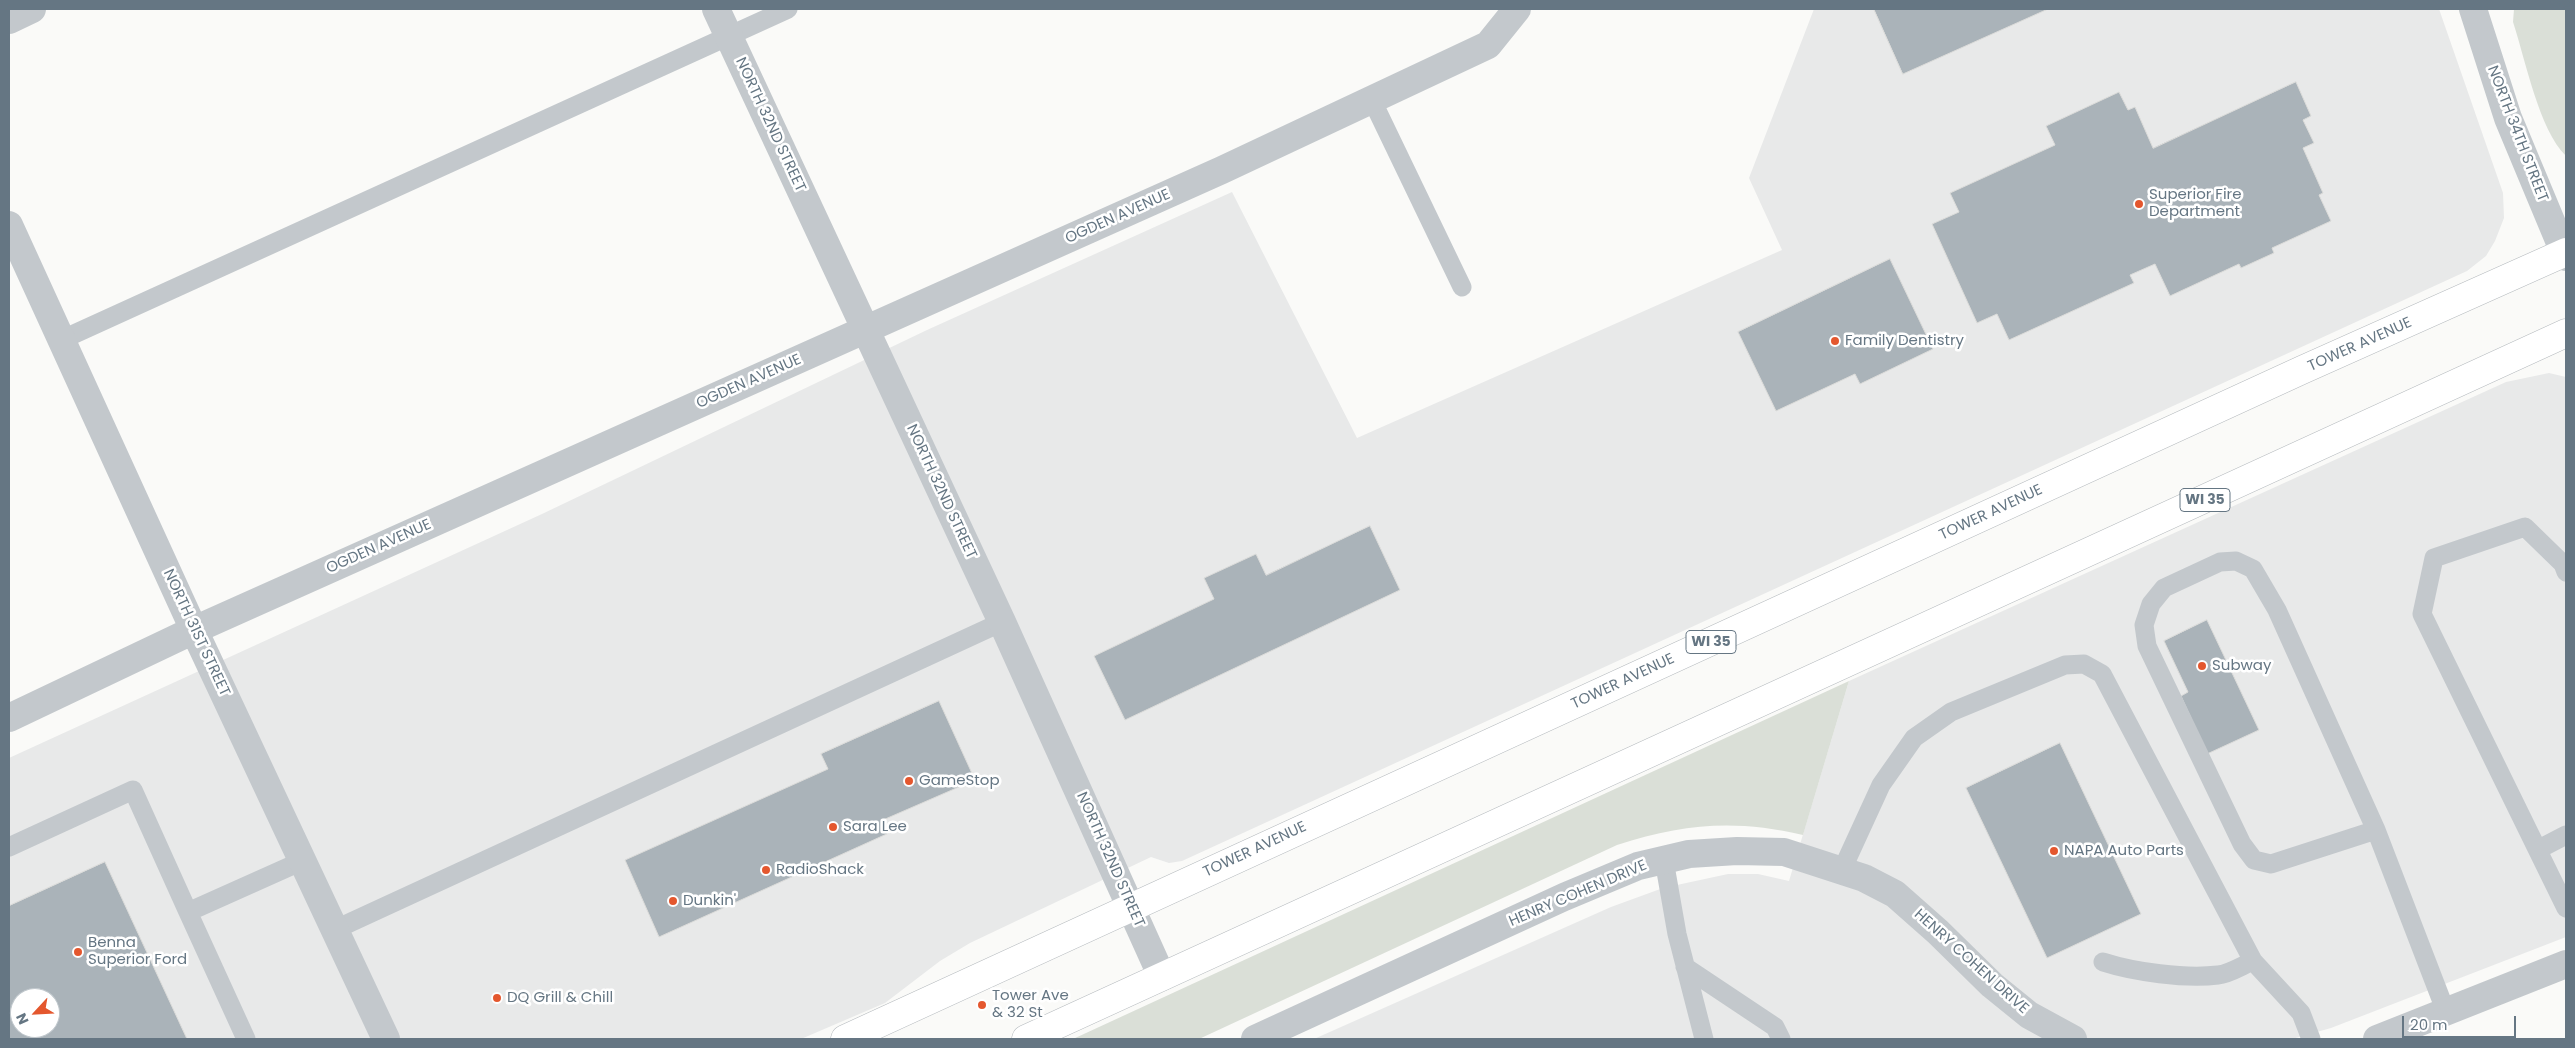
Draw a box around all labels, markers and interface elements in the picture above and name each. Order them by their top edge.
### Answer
street label: NORTH 32ND STREET [731,55,809,195]
street label: NORTH 34TH STREET [2483,63,2551,205]
street label: OGDEN AVENUE [1063,186,1173,248]
place label: Superior Fire Department [2149,186,2241,221]
marker: Superior Fire Department [2133,198,2145,210]
street label: TOWER AVENUE [2305,314,2415,376]
place label: Family Dentistry [1845,332,1964,350]
marker: Family Dentistry [1829,335,1841,347]
street label: OGDEN AVENUE [694,351,804,413]
street label: NORTH 32ND STREET [902,422,980,562]
street label: TOWER AVENUE [1937,481,2045,545]
road number: WI 35 [2180,488,2230,512]
street label: OGDEN AVENUE [324,516,434,578]
street label: NORTH 31ST STREET [159,567,233,699]
road number: WI 35 [1686,630,1736,654]
street label: TOWER AVENUE [1569,650,1677,714]
place label: Subway [2212,657,2271,675]
marker: Subway [2196,660,2208,672]
place label: GameStop [919,772,1000,790]
marker: GameStop [903,775,915,787]
street label: NORTH 32ND STREET [1072,790,1148,930]
place label: Sara Lee [843,818,907,836]
street label: TOWER AVENUE [1201,818,1309,882]
marker: Sara Lee [827,821,839,833]
place label: NAPA Auto Parts [2064,842,2184,860]
marker: NAPA Auto Parts [2048,845,2060,857]
street label: HENRY COHEN DRIVE [1506,857,1650,931]
place label: RadioShack [776,861,864,879]
marker: RadioShack [760,864,772,876]
place label: Dunkin' [683,892,736,910]
marker: Dunkin' [667,895,679,907]
street label: HENRY COHEN DRIVE [1910,906,2032,1018]
place label: Benna Superior Ford [88,934,187,969]
marker: Benna Superior Ford [72,946,84,958]
place label: Tower Ave & 32 St [992,987,1069,1022]
north arrow [10,988,60,1038]
place label: DQ Grill & Chill [507,989,613,1007]
marker: DQ Grill & Chill [491,992,503,1004]
marker: Tower Ave & 32 St [976,999,988,1011]
scale bar [2405,1006,2519,1038]
text: N [11,1010,34,1028]
text: 20 m [2410,1014,2448,1035]

